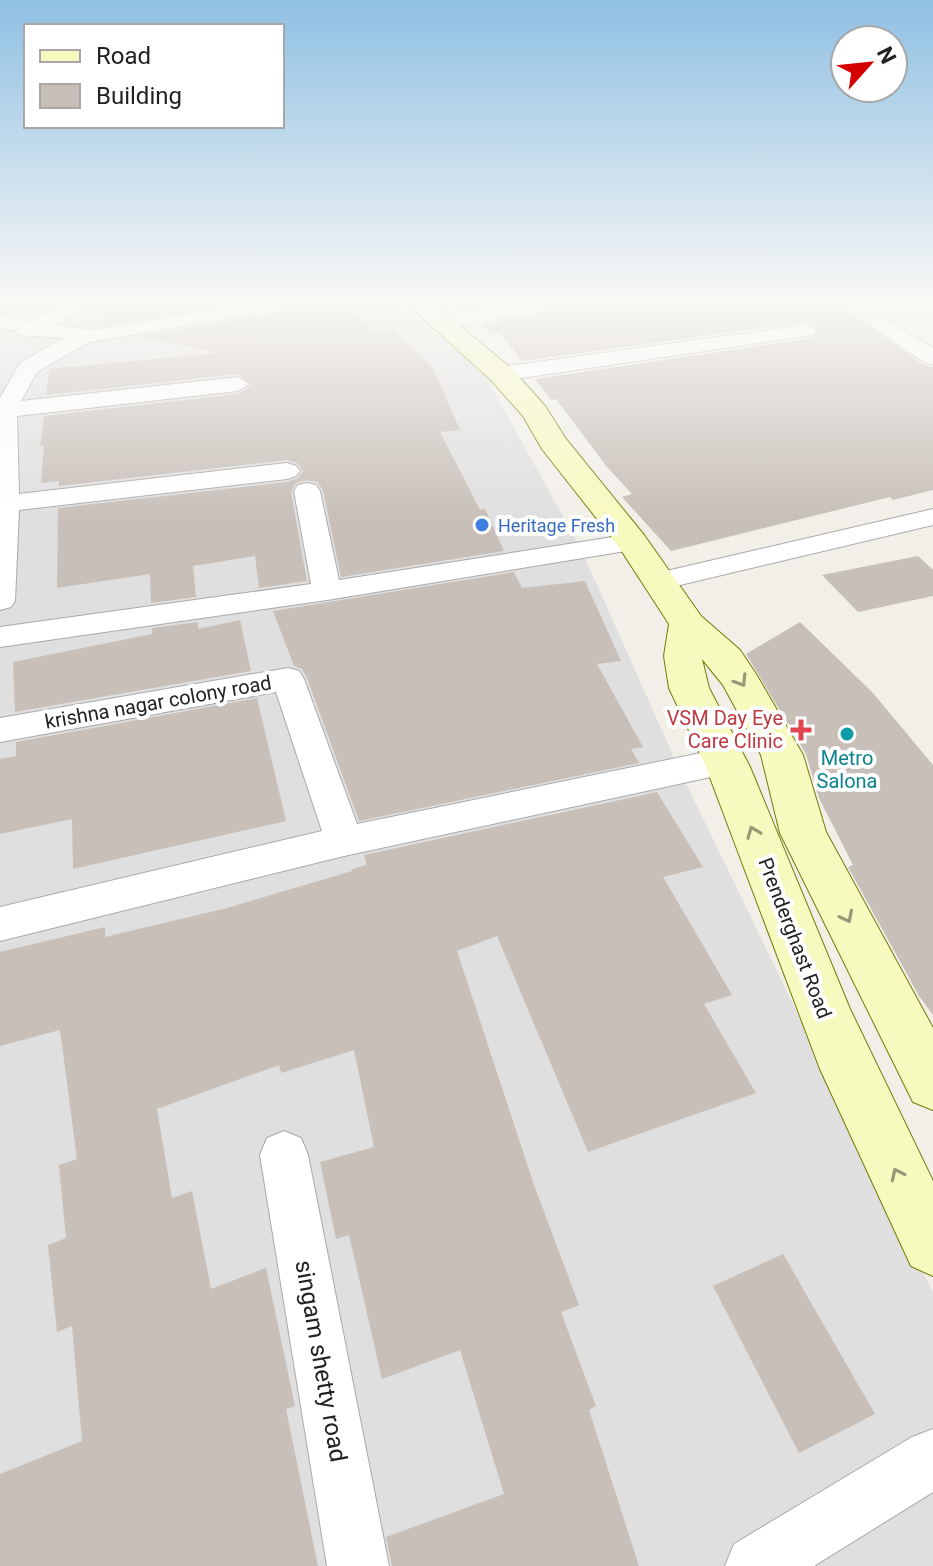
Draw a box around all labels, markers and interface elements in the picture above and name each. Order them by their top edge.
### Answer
legend [24,24,284,128]
north arrow [829,24,909,104]
text: Road [96,42,151,70]
text: N [872,43,901,68]
text: Building [96,82,182,110]
place label: Heritage Fresh [498,515,615,536]
marker: Heritage Fresh [473,516,491,534]
street label: krishna nagar colony road [43,670,273,734]
one-way arrow [731,673,746,687]
place label: VSM Day Eye Care Clinic [667,706,783,753]
marker: VSM Day Eye Care Clinic [790,719,812,741]
marker: Metro Salona [838,725,856,743]
place label: Metro Salona [817,746,877,793]
one-way arrow [746,826,763,840]
street label: Prenderghast Road [753,854,837,1022]
one-way arrow [837,909,852,924]
one-way arrow [891,1168,907,1183]
street label: singam shetty road [289,1258,353,1464]

